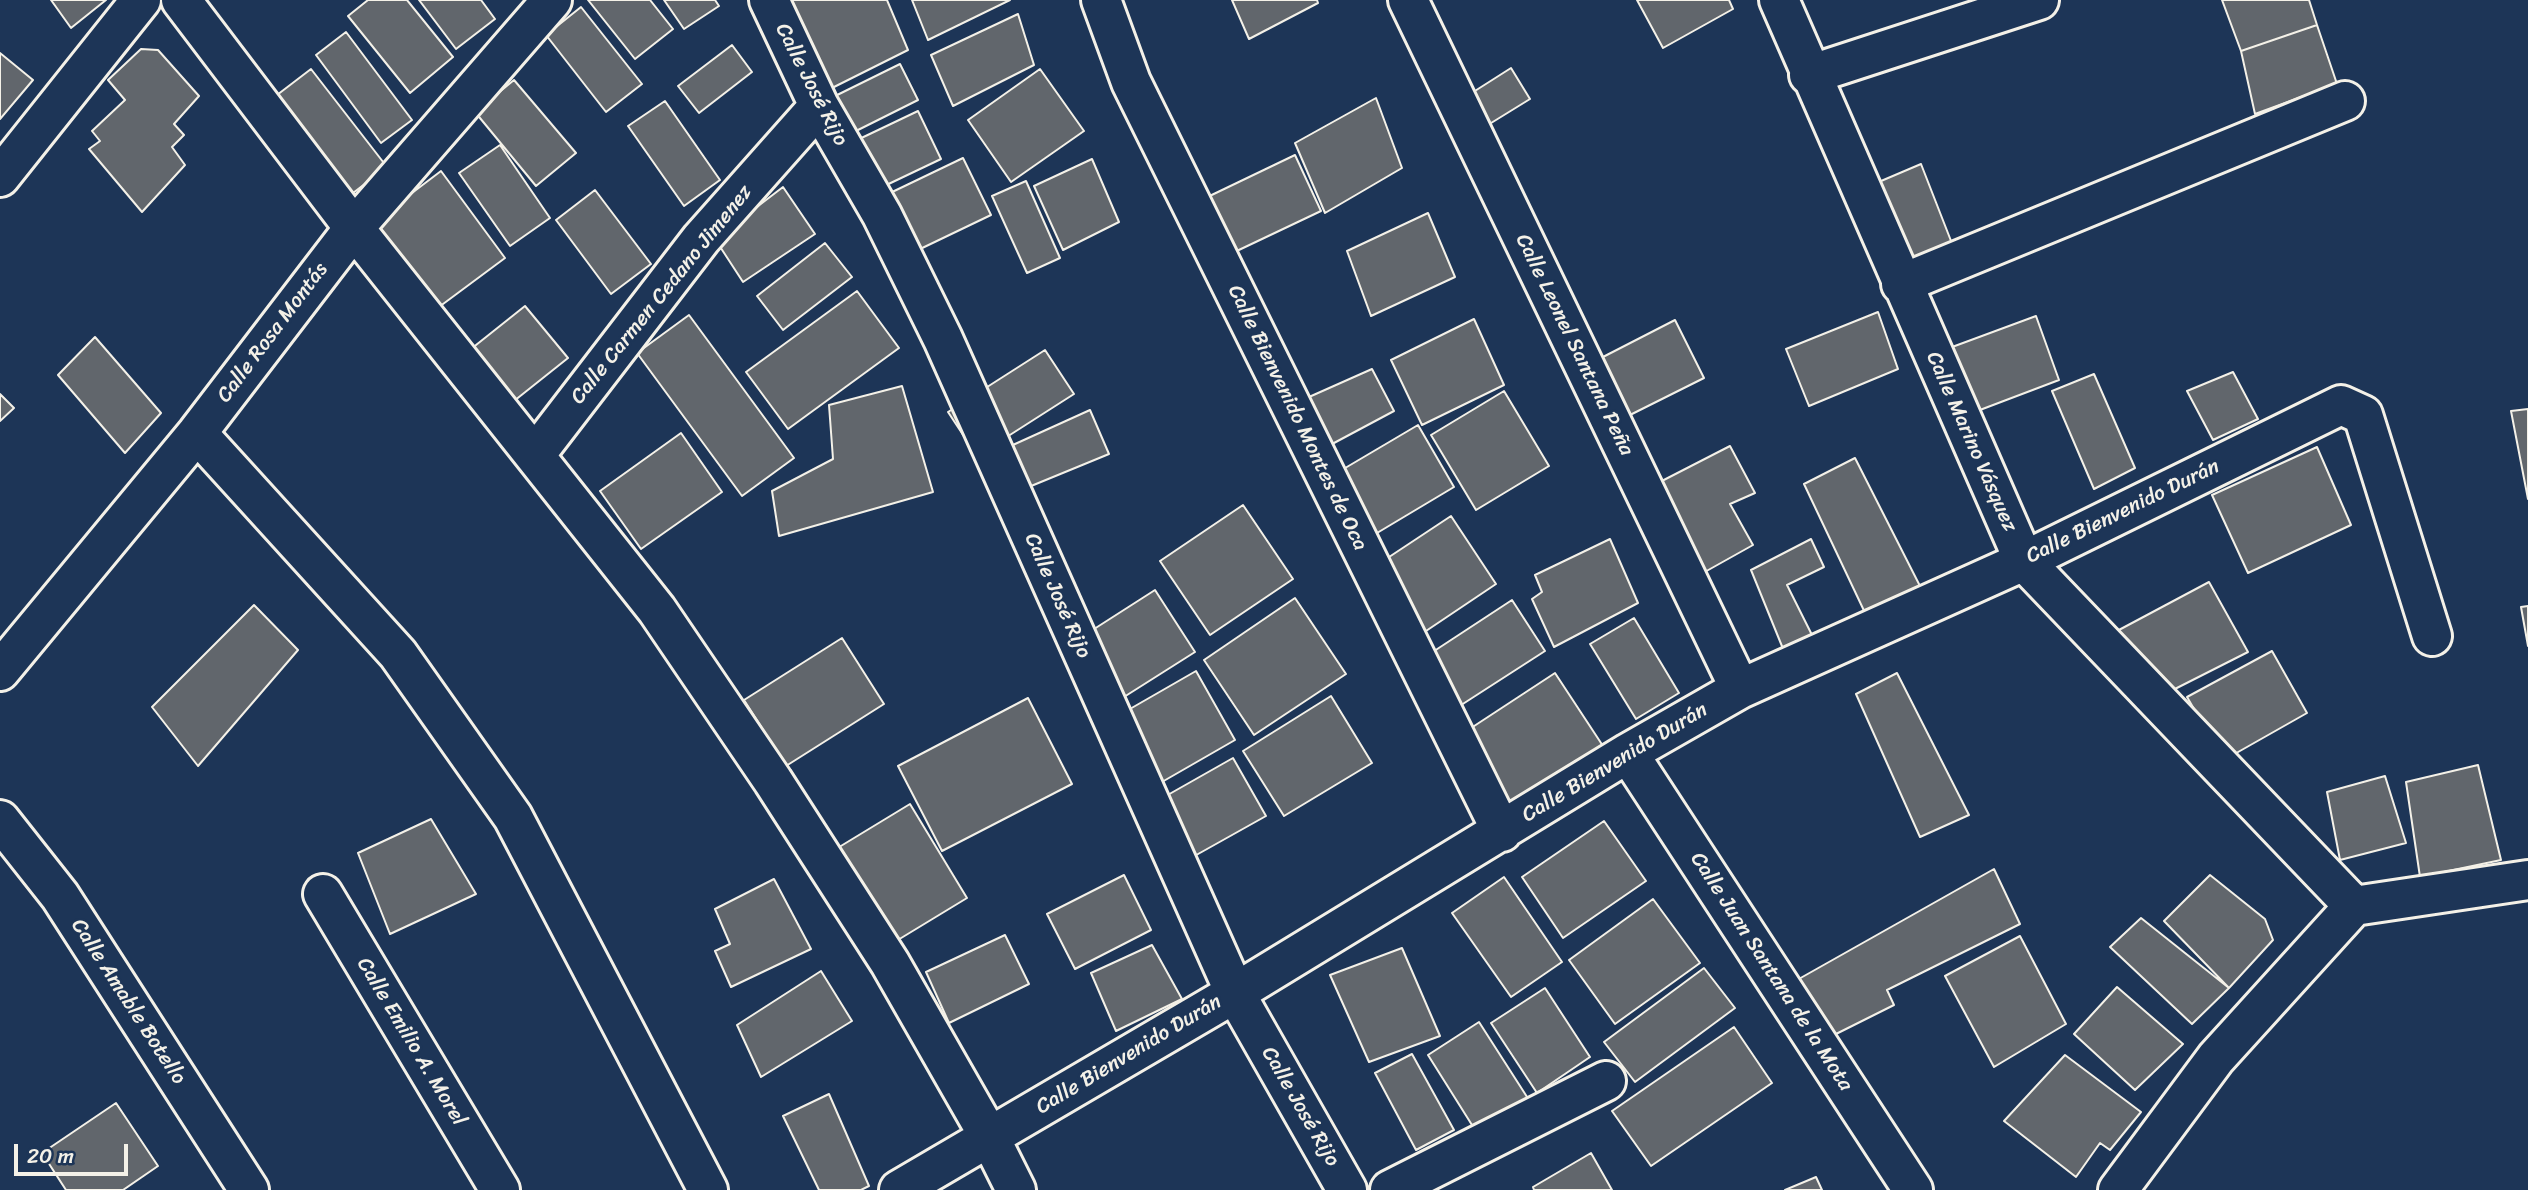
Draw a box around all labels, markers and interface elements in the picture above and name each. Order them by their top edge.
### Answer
street label: Calle José Rijo [769,19,853,151]
street label: Calle Carmen Cedano Jimenez [566,180,758,410]
street label: Calle Leonel Santana Peña [1509,230,1639,460]
street label: Calle Rosa Montás [212,258,334,408]
street label: Calle Bienvenido Montes de Oca [1222,281,1372,555]
street label: Calle Marino Vásquez [1920,348,2022,536]
street label: Calle Bienvenido Durán [2022,454,2224,570]
street label: Calle José Rijo [1018,530,1096,662]
street label: Calle Bienvenido Durán [1518,698,1712,828]
street label: Calle Juan Santana de la Mota [1684,848,1858,1096]
street label: Calle Amable Botello [65,915,191,1089]
street label: Calle Emilio A. Morel [351,953,471,1131]
street label: Calle Bienvenido Durán [1032,990,1226,1120]
street label: Calle José Rijo [1256,1043,1344,1171]
scale bar [18,1130,131,1174]
text: 20 m [27,1137,74,1175]

